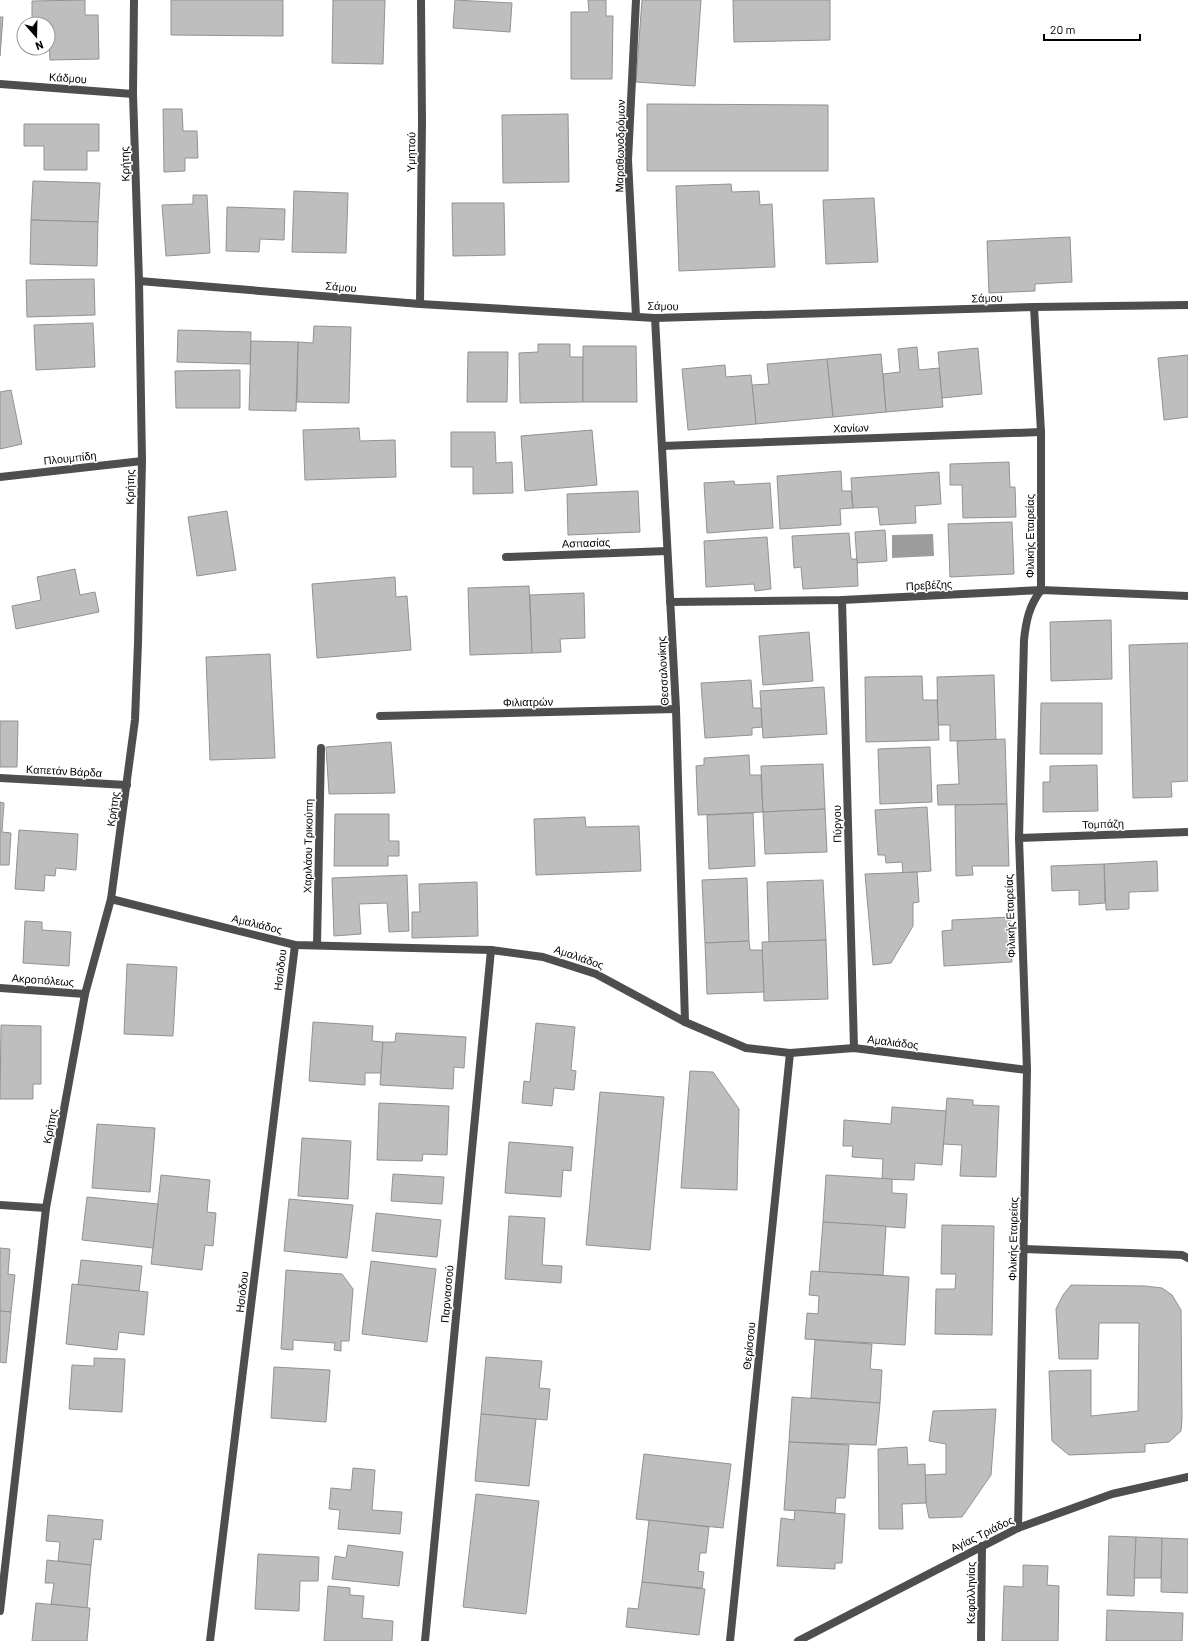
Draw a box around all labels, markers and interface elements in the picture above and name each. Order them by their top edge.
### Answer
north arrow [16,16,56,56]
scale bar [1044,16,1140,42]
text: 20 m [1050,22,1076,36]
text: N [34,39,45,53]
street label: Κάδμου [49,70,87,85]
street label: Μαραθωνοδρόμων [612,99,627,193]
street label: Υμηττού [404,132,417,172]
street label: Κρήτης [117,146,132,182]
street label: Σάμου [325,279,357,294]
street label: Σάμου [971,290,1003,305]
street label: Σάμου [647,299,679,312]
street label: Χανίων [833,420,870,435]
street label: Πλουμπίδη [43,448,97,467]
street label: Κρήτης [123,469,136,505]
street label: Φιλικής Εταιρείας [1023,494,1036,578]
street label: Ασπασίας [562,535,610,550]
street label: Πρεβέζης [905,577,952,592]
street label: Θεσσαλονίκης [654,636,671,706]
street label: Φιλιατρών [503,695,554,708]
street label: Καπετάν Βάρδα [26,762,103,779]
street label: Κρήτης [104,790,121,827]
street label: Χαριλάου Τρικούπη [300,799,315,893]
street label: Πύργου [830,805,843,843]
street label: Τομπάζη [1082,816,1124,831]
street label: Φιλικής Εταιρείας [1002,874,1017,958]
street label: Αμαλιάδος [231,911,284,936]
street label: Αμαλιάδος [553,942,606,971]
street label: Ησιόδου [271,949,288,991]
street label: Ακροπόλεως [11,971,75,988]
street label: Αμαλιάδος [867,1032,919,1051]
street label: Κρήτης [40,1107,59,1145]
street label: Φιλικής Εταιρείας [1005,1197,1020,1281]
street label: Παρνασσού [437,1264,456,1323]
street label: Ησιόδου [233,1271,250,1313]
street label: Θερίσσου [740,1321,757,1370]
street label: Αγίας Τριάδος [948,1513,1015,1554]
street label: Κεφαλληνίας [964,1562,977,1624]

